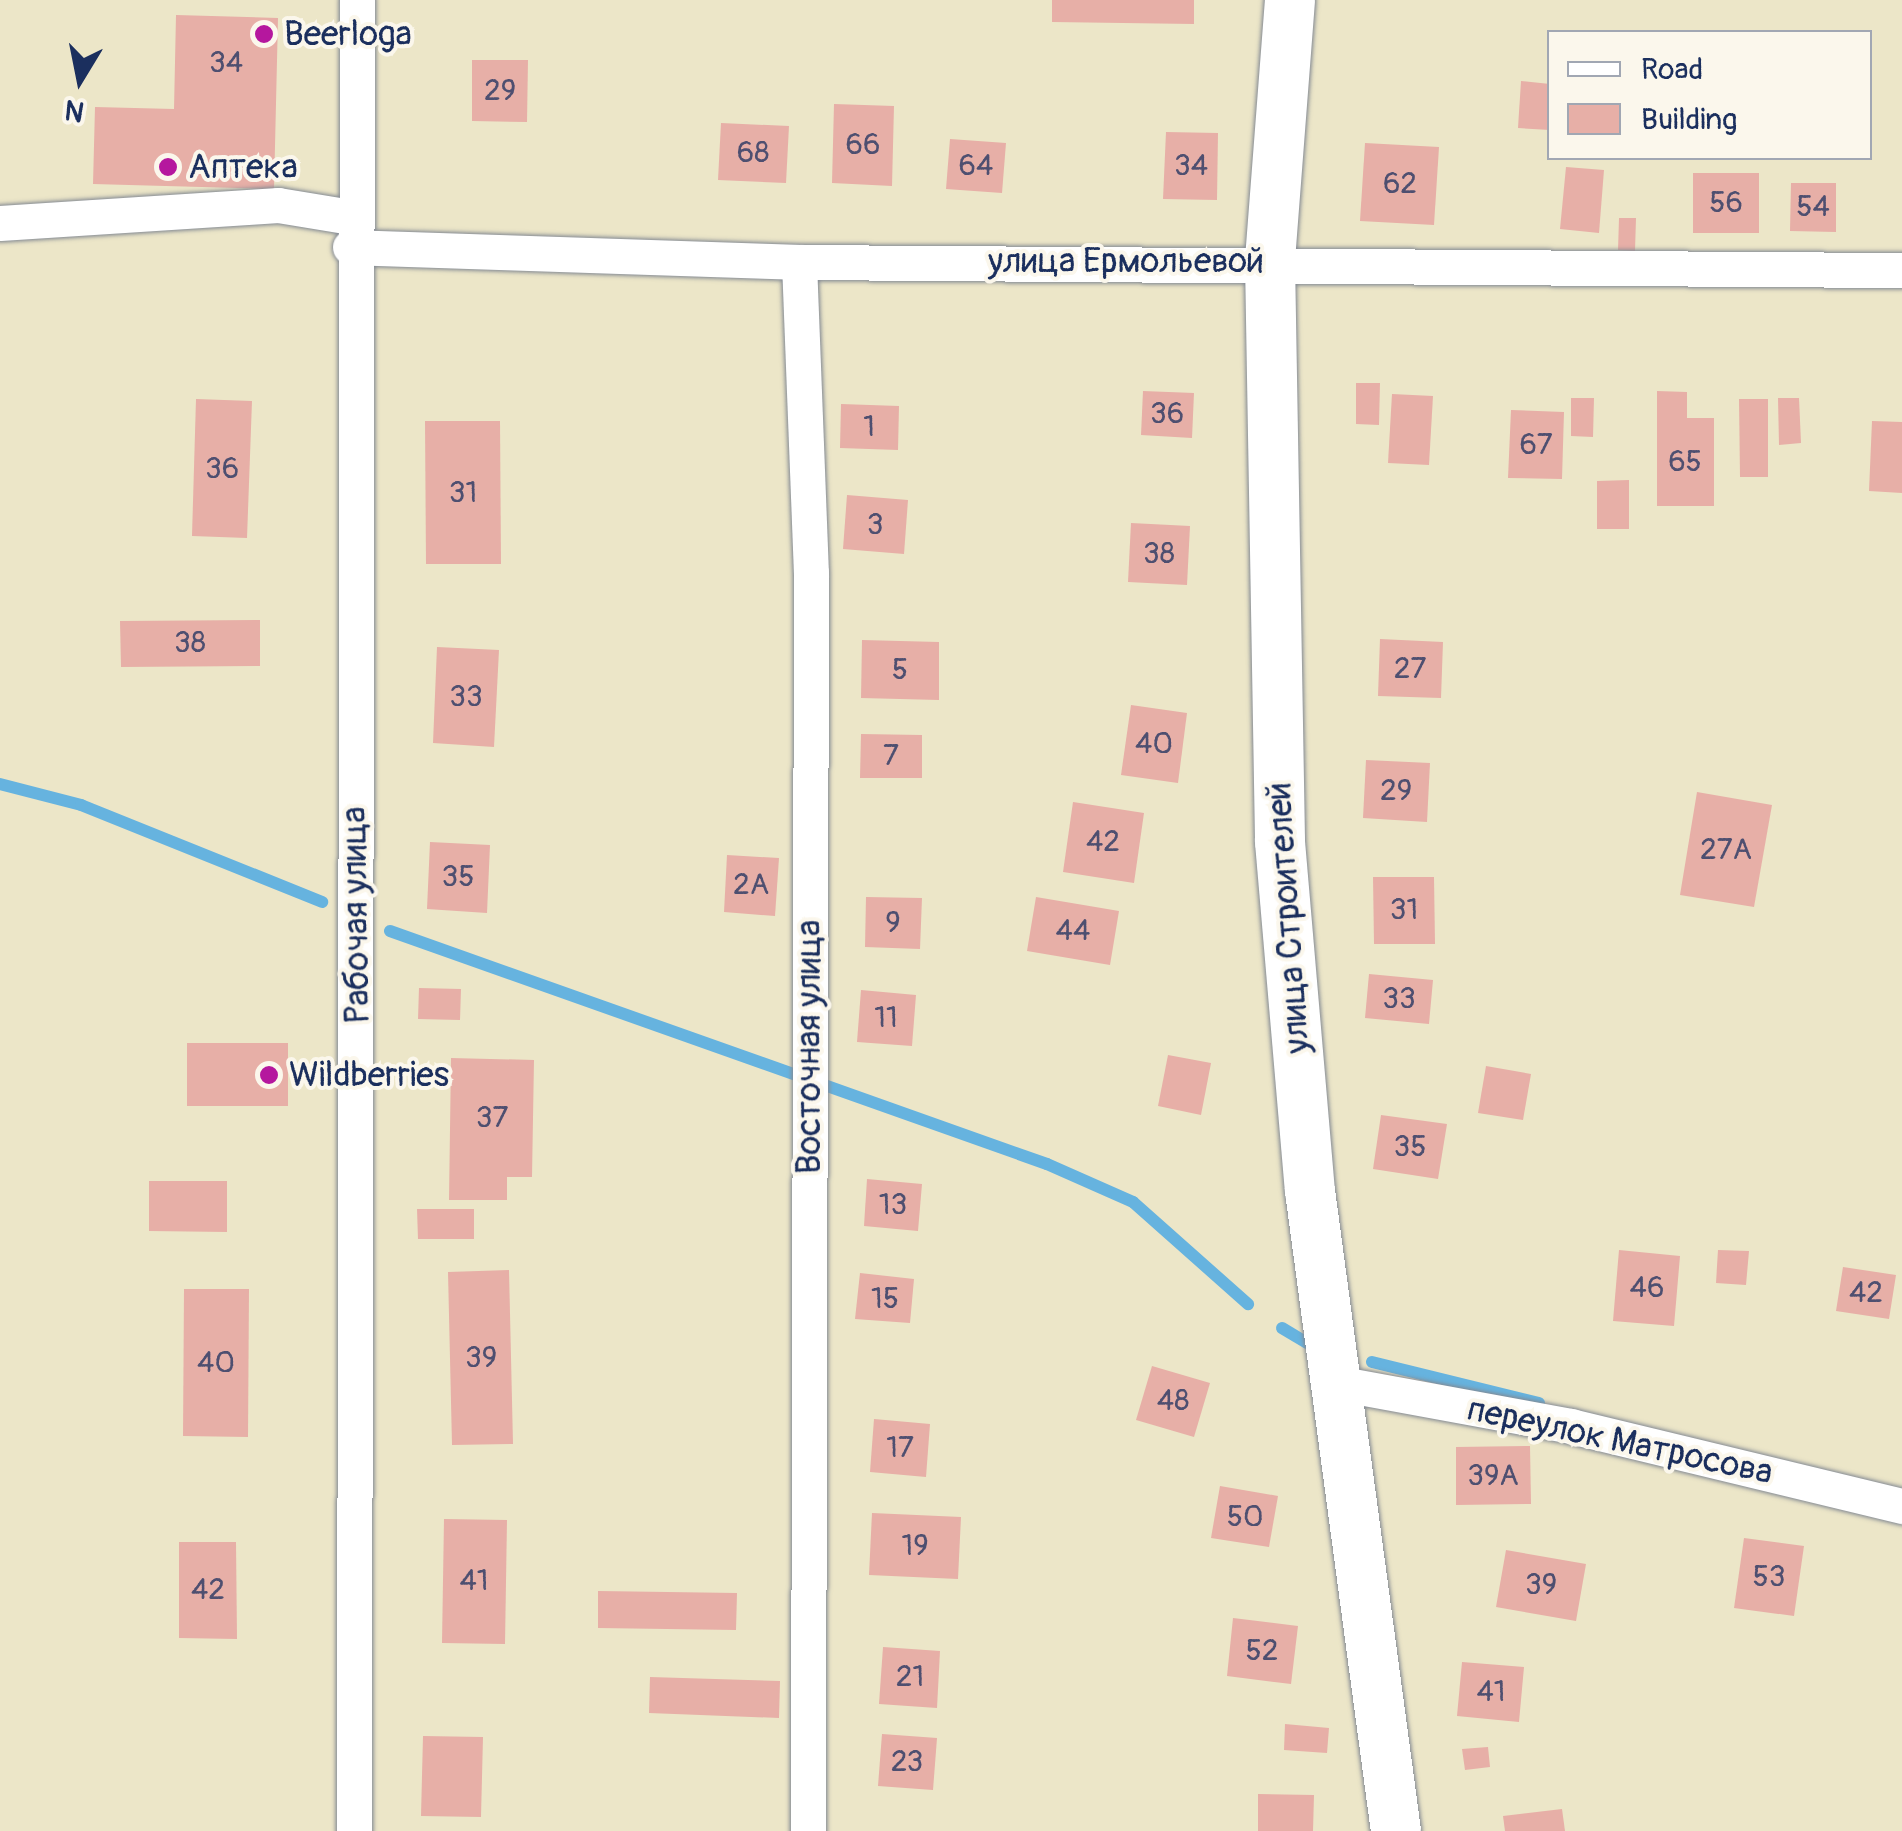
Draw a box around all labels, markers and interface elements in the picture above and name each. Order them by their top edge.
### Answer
place label: Beerloga [284,13,412,55]
marker: Beerloga [253,23,275,45]
north arrow [30,30,130,130]
legend [1547,30,1872,160]
house number: 34 [209,45,243,81]
text: Road [1641,51,1703,88]
house number: 29 [484,73,516,109]
text: N [62,91,87,129]
text: Building [1641,101,1737,138]
house number: 66 [846,127,880,163]
house number: 68 [737,135,769,171]
place label: Аптека [188,146,298,188]
house number: 64 [959,148,993,184]
house number: 34 [1174,148,1208,184]
marker: Аптека [157,156,179,178]
house number: 62 [1383,166,1417,202]
house number: 56 [1709,185,1743,221]
house number: 54 [1796,189,1830,225]
street label: улица Ермольевой [988,240,1264,282]
house number: 36 [1150,396,1184,432]
house number: 1 [863,409,875,445]
house number: 67 [1519,427,1553,463]
house number: 65 [1668,444,1702,480]
house number: 36 [205,451,239,487]
house number: 31 [449,475,477,511]
house number: 3 [867,507,883,543]
house number: 38 [1143,536,1175,572]
house number: 38 [174,625,206,661]
house number: 27 [1394,651,1426,687]
house number: 5 [892,652,908,688]
house number: 33 [449,679,483,715]
house number: 40 [1135,726,1173,762]
house number: 7 [883,738,899,774]
house number: 29 [1380,773,1412,809]
street label: улица Строителей [1258,781,1318,1055]
street label: Рабочая улица [333,806,379,1024]
house number: 42 [1086,824,1120,860]
house number: 27А [1700,832,1752,868]
house number: 35 [442,859,474,895]
house number: 2А [733,867,769,903]
house number: 31 [1390,892,1418,928]
house number: 9 [885,905,901,941]
house number: 44 [1056,913,1090,949]
street label: Восточная улица [788,920,830,1174]
house number: 33 [1382,981,1416,1017]
house number: 11 [874,1000,898,1036]
place label: Wildberries [289,1054,449,1096]
marker: Wildberries [258,1064,280,1086]
house number: 37 [476,1100,508,1136]
house number: 35 [1394,1129,1426,1165]
house number: 13 [879,1187,907,1223]
house number: 46 [1630,1270,1664,1306]
house number: 42 [1849,1275,1883,1311]
house number: 15 [871,1281,899,1317]
house number: 39 [465,1340,497,1376]
house number: 40 [197,1345,235,1381]
house number: 48 [1157,1383,1189,1419]
street label: переулок Матросова [1464,1388,1776,1494]
house number: 17 [886,1430,914,1466]
house number: 39А [1467,1458,1519,1494]
house number: 50 [1227,1499,1263,1535]
house number: 19 [901,1528,929,1564]
house number: 53 [1753,1559,1785,1595]
house number: 41 [459,1563,489,1599]
house number: 39 [1525,1567,1557,1603]
house number: 42 [191,1572,225,1608]
house number: 52 [1245,1633,1279,1669]
house number: 21 [896,1659,924,1695]
house number: 41 [1476,1674,1506,1710]
house number: 23 [891,1744,923,1780]

